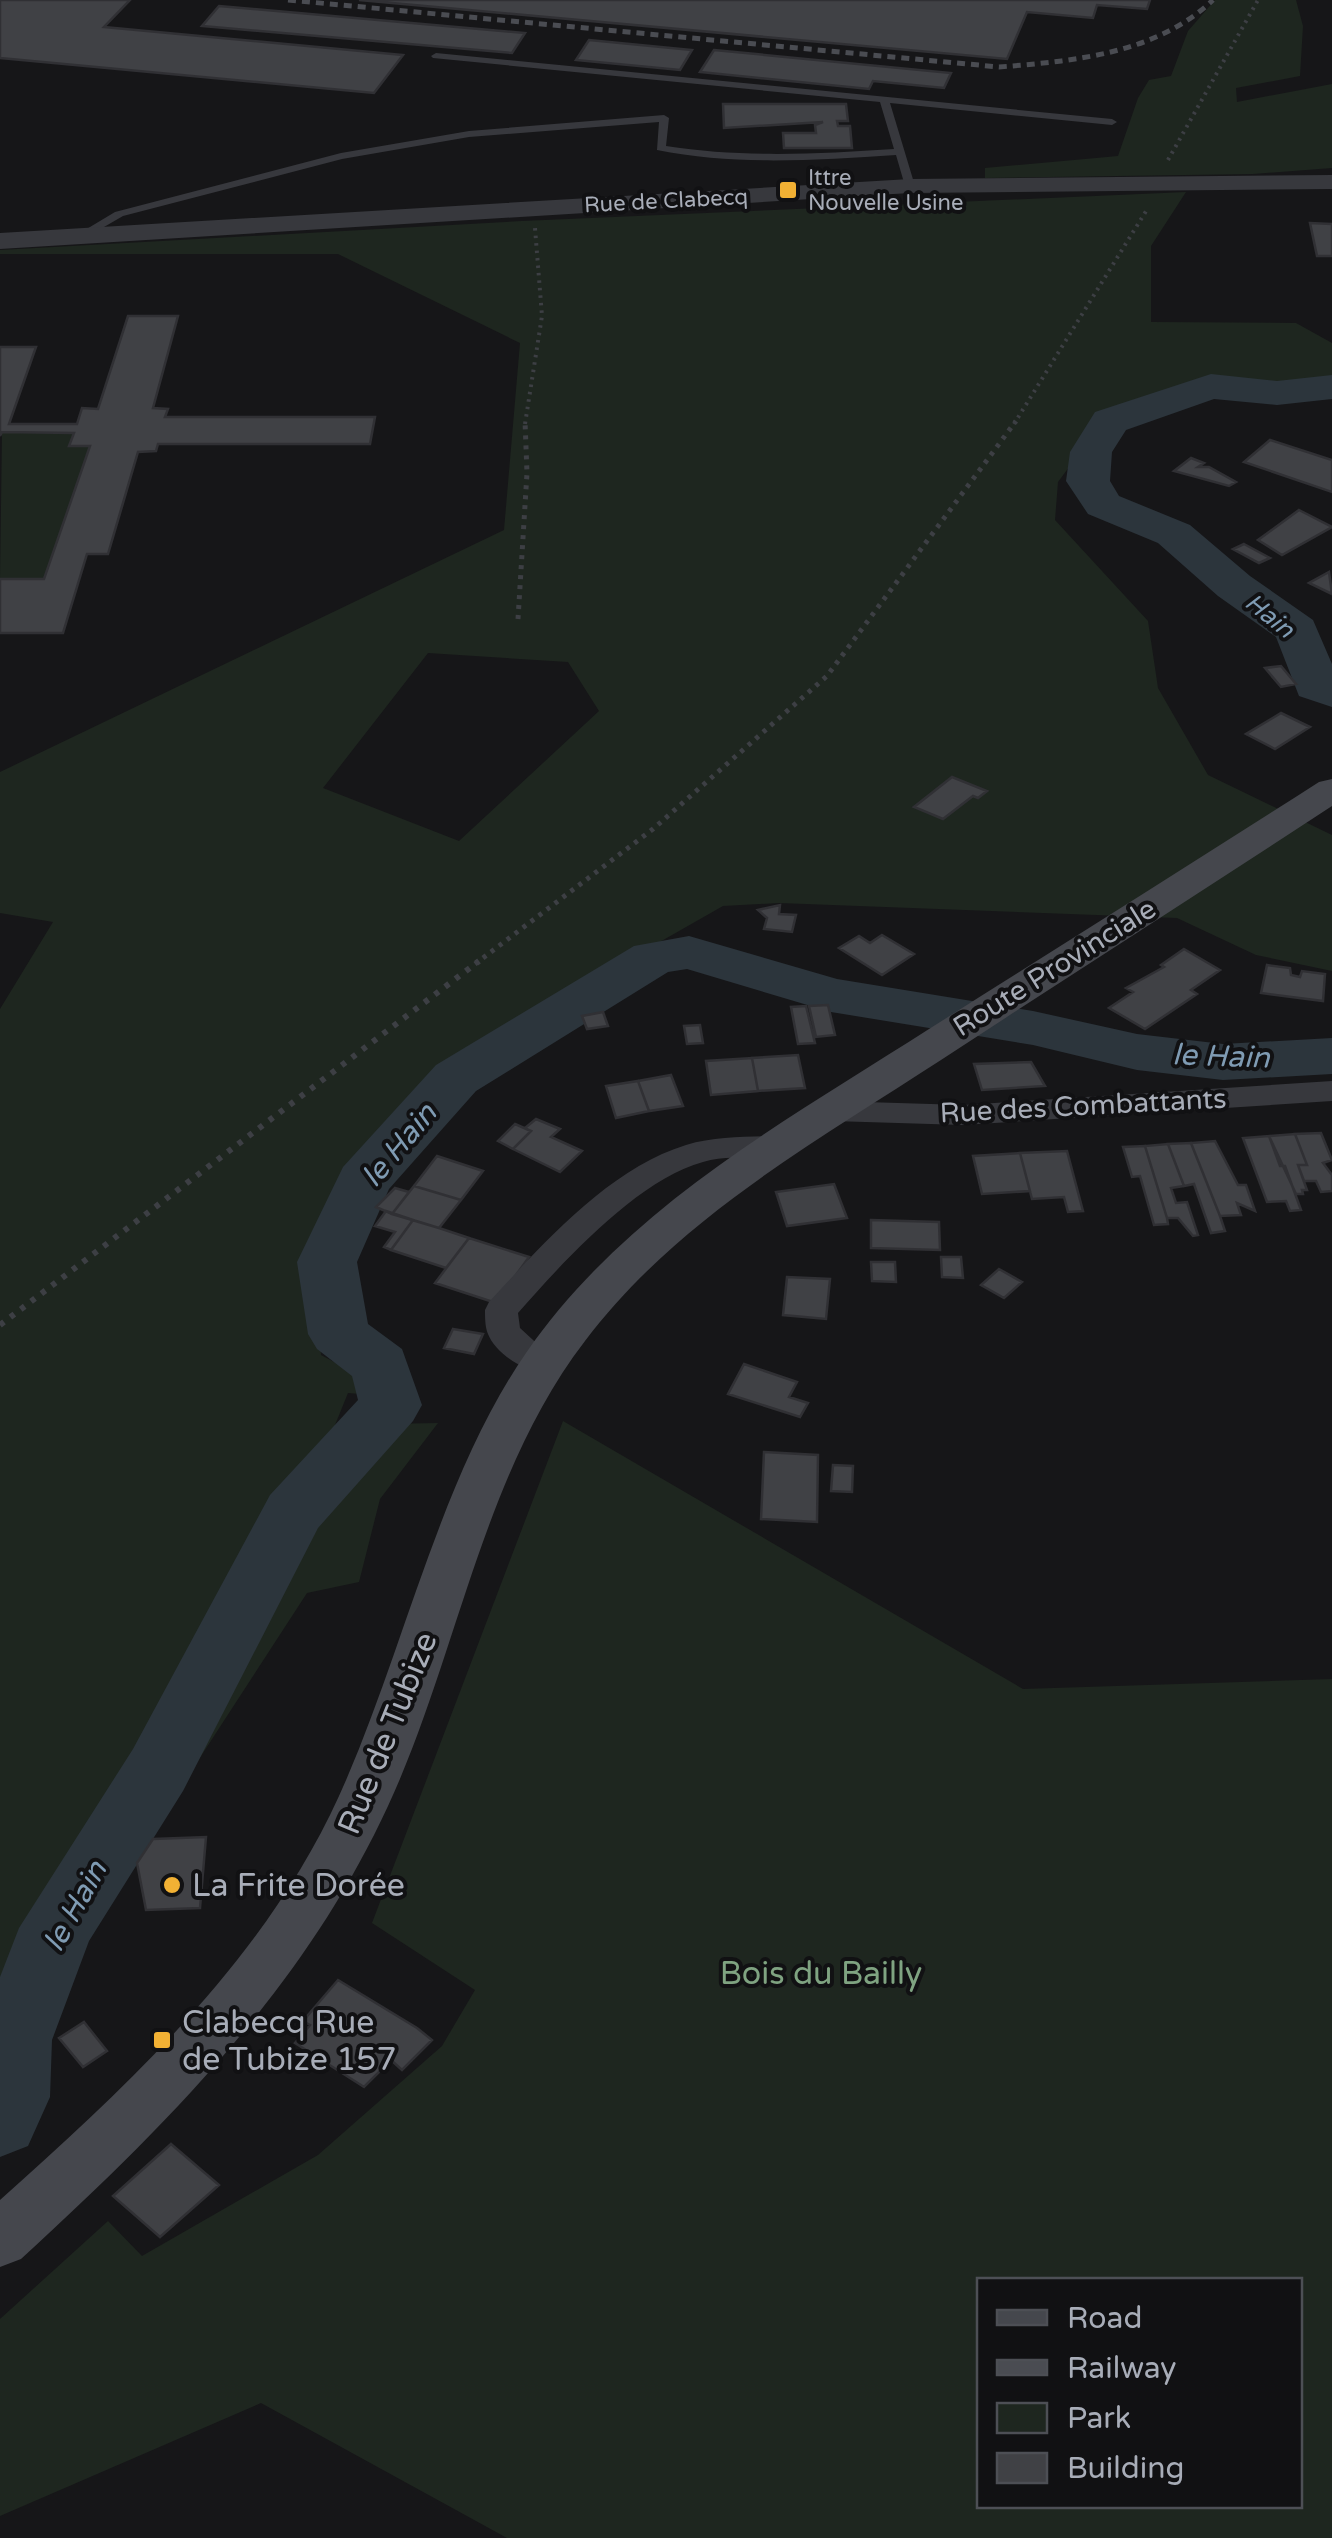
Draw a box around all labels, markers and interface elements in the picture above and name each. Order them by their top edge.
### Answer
place label: Ittre Nouvelle Usine [808,165,963,216]
marker: Ittre Nouvelle Usine [777,179,799,201]
street label: Rue de Clabecq [583,184,749,218]
water label: Hain [1239,587,1301,645]
street label: Route Provinciale [947,892,1162,1044]
water label: le Hain [1172,1036,1271,1077]
street label: Rue des Combattants [939,1082,1227,1130]
water label: le Hain [354,1096,445,1195]
street label: Rue de Tubize [330,1627,446,1840]
water label: le Hain [36,1854,116,1958]
place label: La Frite Dorée [192,1867,405,1905]
marker: La Frite Dorée [161,1874,183,1896]
park label: Bois du Bailly [720,1955,922,1993]
place label: Clabecq Rue de Tubize 157 [182,2004,397,2079]
marker: Clabecq Rue de Tubize 157 [151,2029,173,2051]
legend [977,2278,1302,2508]
text: Road [1067,2300,1142,2337]
text: Railway [1067,2350,1176,2387]
text: Park [1067,2400,1131,2437]
text: Building [1067,2450,1184,2487]

